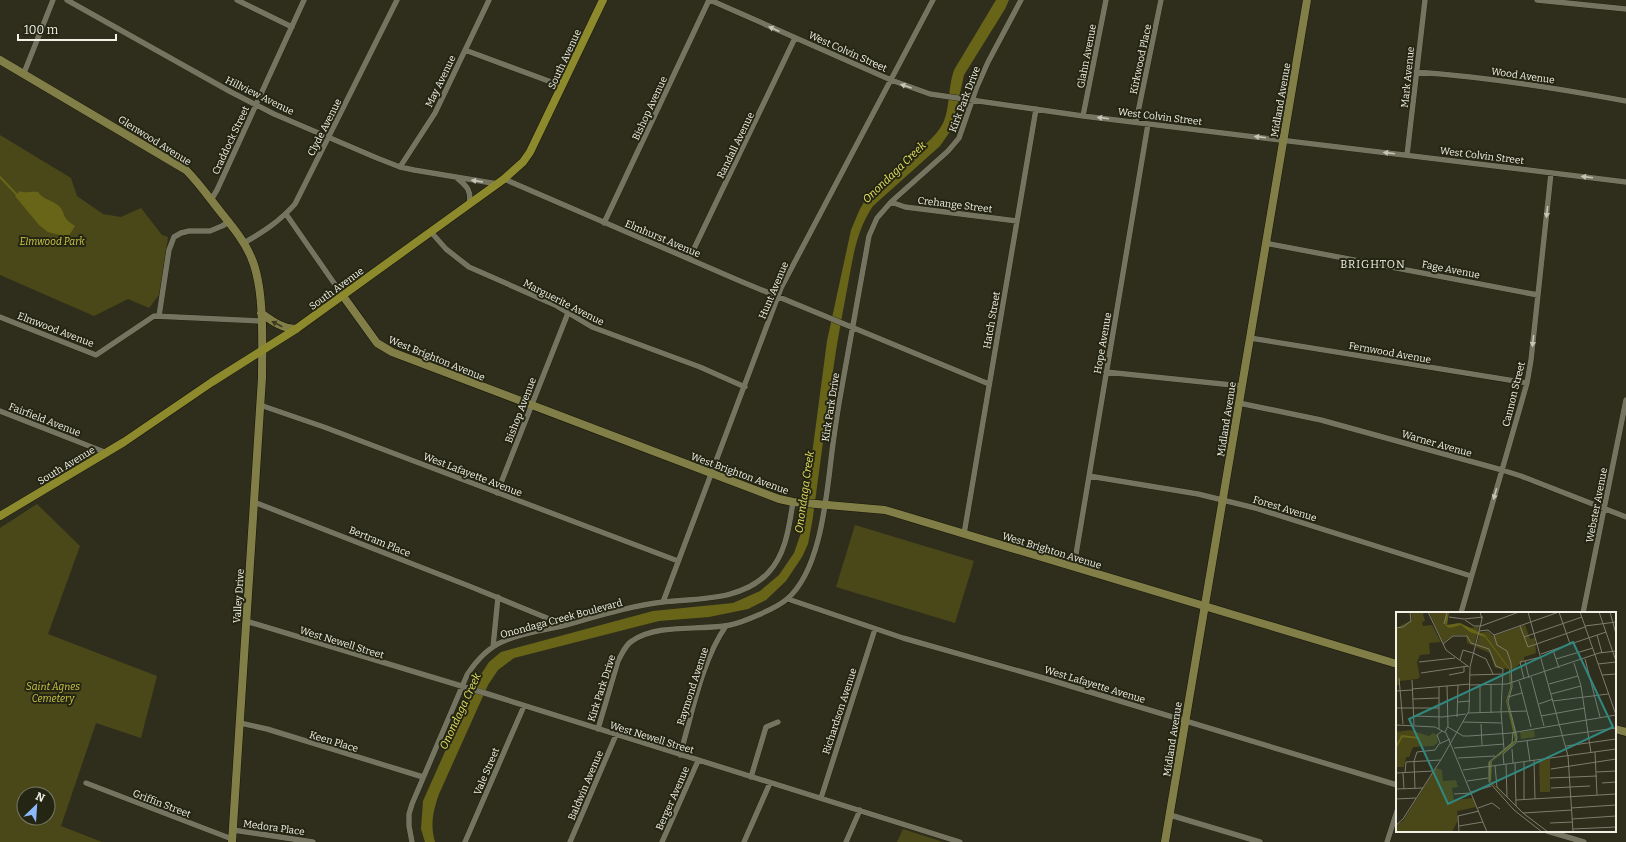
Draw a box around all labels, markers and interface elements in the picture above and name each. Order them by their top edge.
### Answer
scale bar [18,16,116,42]
text: 100 m [24,23,59,37]
street label: Glahn Avenue [1075,23,1099,89]
street label: Kirkwood Place [1128,23,1154,95]
one-way arrow [768,25,780,32]
street label: South Avenue [546,28,584,91]
street label: West Colvin Street [806,29,889,75]
street label: Mark Avenue [1399,46,1417,108]
street label: May Avenue [423,53,459,109]
street label: Midland Avenue [1269,62,1293,138]
street label: Kirk Park Drive [947,65,983,134]
street label: Wood Avenue [1490,66,1555,86]
street label: Hillview Avenue [223,74,296,118]
street label: Bishop Avenue [630,75,670,142]
one-way arrow [900,83,912,89]
street label: Clyde Avenue [305,97,344,158]
street label: Craddock Street [210,104,252,177]
street label: West Colvin Street [1117,106,1203,128]
street label: Randall Avenue [715,110,757,181]
street label: Glenwood Avenue [116,113,193,168]
one-way arrow [1097,115,1109,121]
one-way arrow [1254,134,1266,140]
water label: Onondaga Creek [860,138,929,206]
street label: West Colvin Street [1439,145,1525,167]
one-way arrow [1383,150,1395,156]
one-way arrow [1581,174,1593,181]
one-way arrow [471,178,483,184]
street label: Crehange Street [917,194,993,216]
one-way arrow [1544,206,1550,218]
street label: Elmhurst Avenue [623,218,702,260]
park label: Elmwood Park [19,236,85,248]
district label: BRIGHTON [1340,258,1406,271]
street label: Fage Avenue [1421,258,1481,281]
street label: Hunt Avenue [756,260,791,321]
street label: South Avenue [307,265,366,313]
street label: Marguerite Avenue [521,277,606,328]
street label: Hatch Street [981,290,1003,350]
street label: Elmwood Avenue [16,310,95,350]
street label: Hope Avenue [1092,312,1114,375]
one-way arrow [271,321,283,327]
street label: West Brighton Avenue [386,334,487,384]
one-way arrow [1530,335,1537,347]
street label: Fernwood Avenue [1348,340,1432,366]
street label: Cannon Street [1500,360,1528,428]
street label: Kirk Park Drive [820,372,842,442]
street label: Bishop Avenue [503,376,539,445]
street label: Midland Avenue [1215,381,1239,457]
street label: Fairfield Avenue [7,401,82,439]
street label: Warner Avenue [1400,428,1473,460]
street label: South Avenue [36,444,97,488]
water label: Onondaga Creek [792,449,817,534]
street label: West Lafayette Avenue [421,450,524,499]
street label: West Brighton Avenue [689,451,790,497]
street label: Webster Avenue [1584,467,1610,544]
one-way arrow [1492,488,1498,500]
street label: Forest Avenue [1251,494,1318,524]
street label: Bertram Place [347,524,412,560]
street label: West Brighton Avenue [1001,530,1103,572]
street label: Valley Drive [231,568,247,624]
street label: Onondaga Creek Boulevard [499,597,624,641]
inset map [1396,612,1616,832]
street label: West Newell Street [298,624,386,662]
street label: Raymond Avenue [675,646,711,727]
street label: Kirk Park Drive [585,653,618,723]
street label: West Lafayette Avenue [1043,664,1147,706]
street label: Richardson Avenue [820,667,860,756]
water label: Onondaga Creek [437,670,484,752]
park label: Saint Agnes Cemetery [26,681,80,705]
street label: Midland Avenue [1161,701,1185,777]
street label: West Newell Street [608,719,696,757]
street label: Keen Place [308,729,360,755]
street label: Vale Street [472,746,502,797]
street label: Baldwin Avenue [566,749,606,822]
street label: Berger Avenue [653,765,692,832]
north arrow [16,786,56,826]
street label: Griffin Street [131,787,193,821]
text: N [33,790,47,805]
street label: Medora Place [242,818,305,838]

